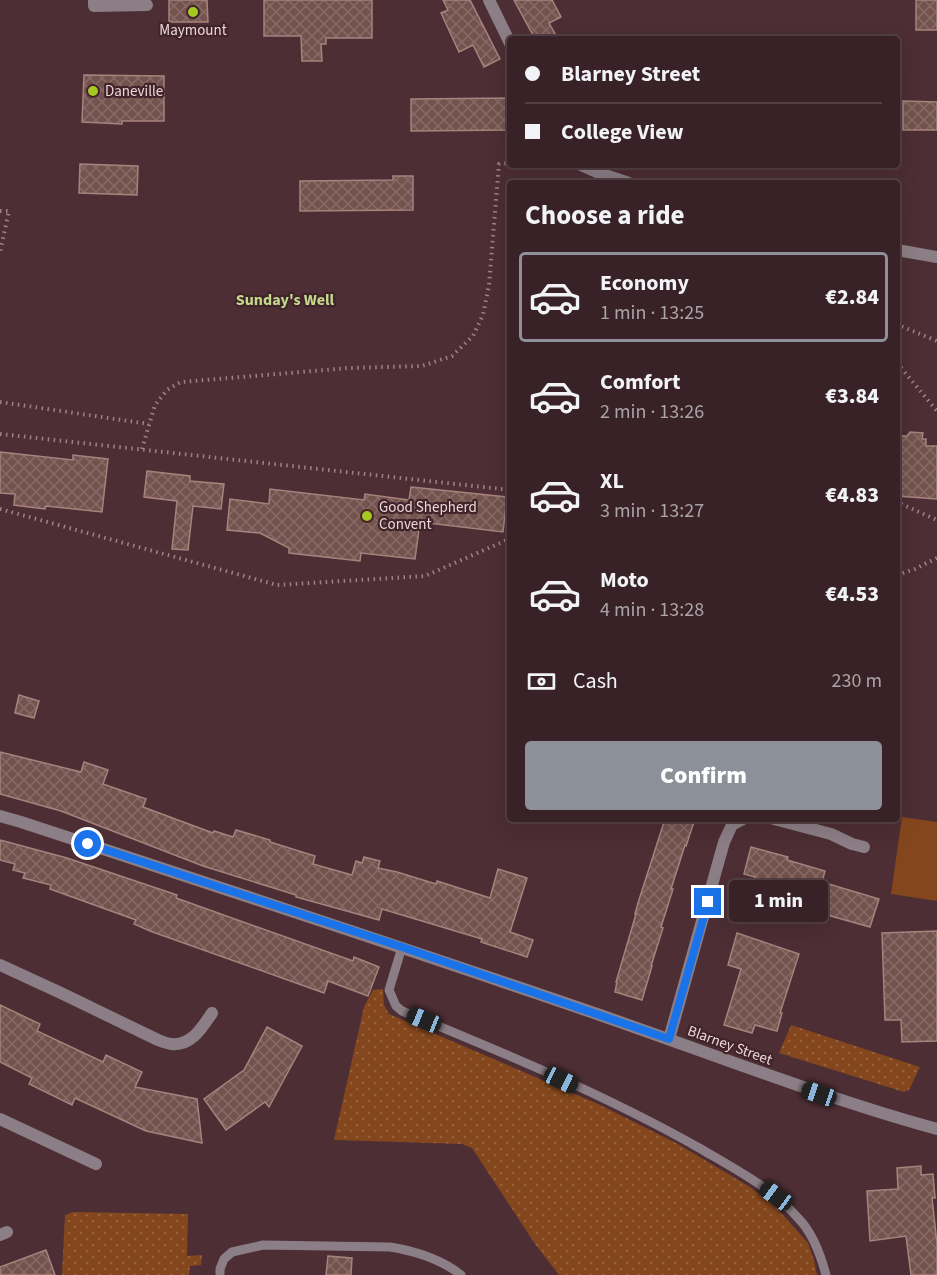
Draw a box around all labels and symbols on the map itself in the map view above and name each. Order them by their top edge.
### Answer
marker: Maymount [186,5,200,19]
place label: Maymount [159,20,227,41]
place label: Daneville [105,81,163,102]
marker: Daneville [86,84,100,98]
district label: Sunday's Well [236,289,335,311]
place label: Good Shepherd Convent [379,497,477,535]
marker: Good Shepherd Convent [360,509,374,523]
route start [74,830,101,857]
callout: 1 min [729,881,828,923]
route end [694,888,721,915]
car [404,1005,444,1035]
street label: Blarney Street [685,1020,775,1071]
car [541,1064,581,1096]
car [799,1080,839,1108]
car [756,1178,796,1214]

